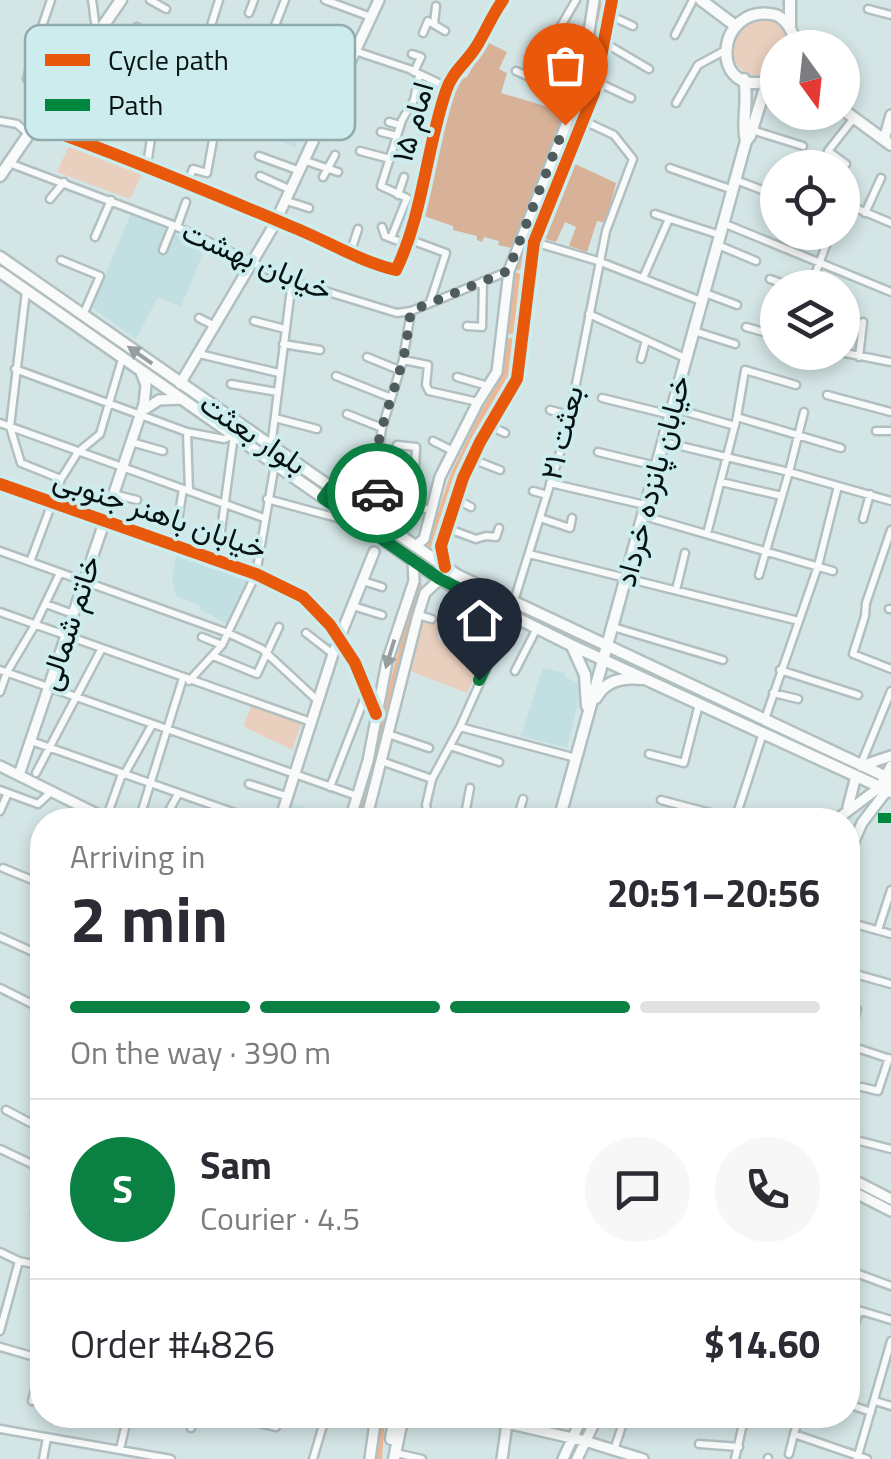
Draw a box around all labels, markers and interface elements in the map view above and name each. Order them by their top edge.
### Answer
pin [523,23,608,126]
legend [25,25,355,140]
north arrow [760,30,860,130]
map controls [760,30,860,370]
text: Cycle path [108,38,229,81]
icon: bag [538,38,593,93]
street label: امام ۱۵ [379,76,445,167]
text: Path [108,83,163,126]
button: locate [760,150,860,250]
street label: خیابان بهشت [175,208,340,312]
button: layers [760,270,860,370]
one-way arrow [126,346,153,365]
street label: خیابان پانزده خرداد [602,370,702,592]
street label: بلوار بعثت [191,380,316,486]
street label: بعثت ۲۱ [527,381,595,485]
courier [327,443,427,543]
street label: خیابان باهنر جنوبی [47,455,273,571]
icon: car [350,466,405,521]
street label: خاتم شمالی [26,549,112,696]
pin [437,578,522,681]
icon: home [452,593,507,648]
one-way arrow [382,639,397,669]
text: Arriving in [70,832,206,880]
text: 20:51–20:56 [607,864,820,922]
text: 2 min [70,868,228,967]
text: On the way · 390 m [70,1028,331,1076]
text: Sam [200,1136,272,1194]
button: chat [585,1137,690,1242]
button: phone [715,1137,820,1242]
text: S [112,1160,133,1218]
text: Courier · 4.5 [200,1194,360,1242]
text: Order #4826 [70,1315,275,1373]
text: $14.60 [704,1315,820,1373]

